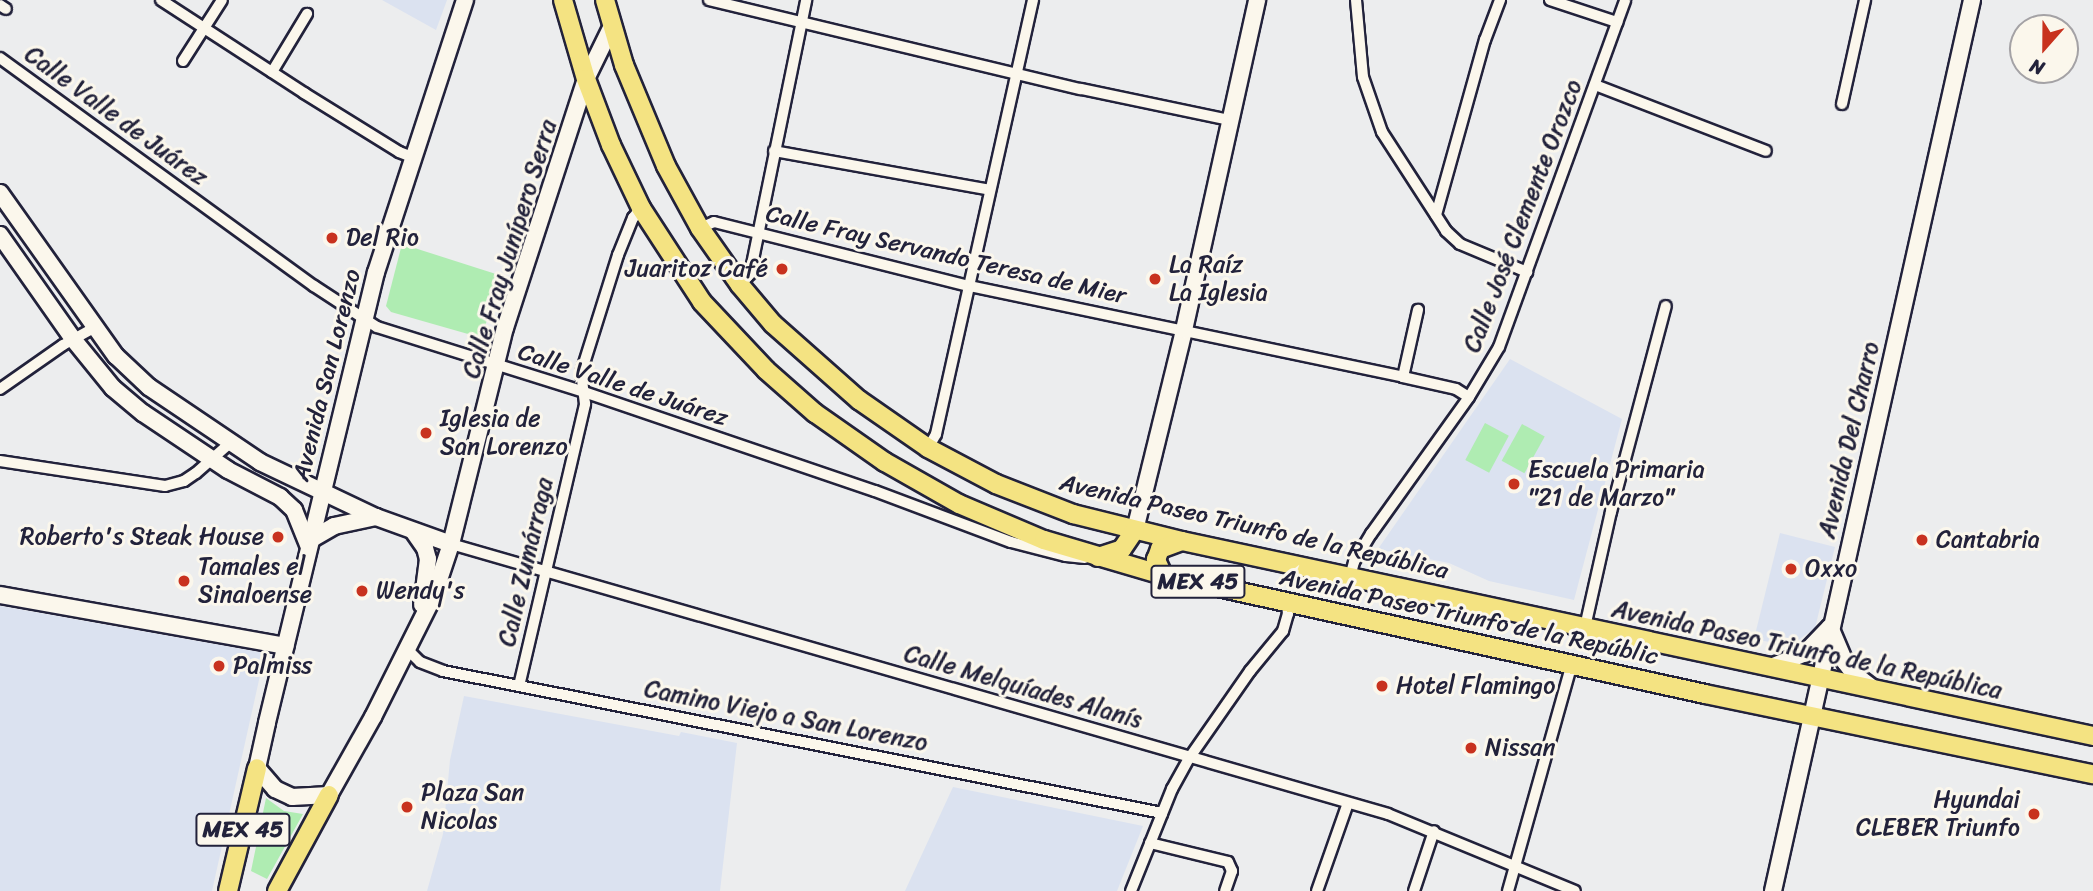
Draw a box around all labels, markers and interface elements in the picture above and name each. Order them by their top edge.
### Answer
north arrow [2009,14,2079,84]
street label: Calle Valle de Juárez [20,41,212,191]
text: N [2025,49,2049,85]
street label: Calle José Clemente Orozco [1457,75,1589,357]
street label: Calle Fray Junípero Serra [457,116,563,382]
street label: Calle Fray Servando Teresa de Mier [762,199,1130,311]
place label: Del Rio [346,224,419,252]
marker: Del Rio [324,230,340,246]
place label: La Raíz La Iglesia [1169,251,1268,307]
place label: Juaritoz Café [625,255,768,283]
marker: Juaritoz Café [774,261,790,277]
street label: Avenida San Lorenzo [287,266,367,484]
marker: La Raíz La Iglesia [1147,271,1163,287]
street label: Calle Valle de Juárez [515,338,731,432]
street label: Avenida Del Charro [1812,339,1886,541]
place label: Iglesia de San Lorenzo [440,405,568,461]
marker: Iglesia de San Lorenzo [418,425,434,441]
place label: Escuela Primaria "21 de Marzo" [1528,456,1705,512]
street label: Avenida Paseo Triunfo de la República [1056,468,1452,586]
street label: Calle Zumárraga [493,475,559,649]
marker: Escuela Primaria "21 de Marzo" [1506,476,1522,492]
place label: Roberto's Steak House [20,523,264,551]
place label: Cantabria [1936,526,2040,554]
marker: Roberto's Steak House [270,529,286,545]
marker: Cantabria [1914,532,1930,548]
place label: Tamales el Sinaloense [198,553,312,609]
place label: Oxxo [1805,555,1857,583]
marker: Oxxo [1783,561,1799,577]
road number: MEX 45 [1149,562,1247,602]
street label: Avenida Paseo Triunfo de la Repúblic [1277,563,1661,671]
marker: Tamales el Sinaloense [176,573,192,589]
place label: Wendy's [376,577,465,605]
marker: Wendy's [354,583,370,599]
street label: Avenida Paseo Triunfo de la República [1609,594,2005,706]
street label: Calle Melquíades Alanís [900,639,1146,735]
place label: Palmiss [233,652,312,680]
marker: Palmiss [211,658,227,674]
place label: Hotel Flamingo [1396,672,1555,700]
street label: Camino Viejo a San Lorenzo [642,674,930,758]
marker: Hotel Flamingo [1374,678,1390,694]
place label: Nissan [1485,734,1555,762]
marker: Nissan [1463,740,1479,756]
place label: Plaza San Nicolas [421,779,524,835]
place label: Hyundai CLEBER Triunfo [1855,786,2020,842]
marker: Plaza San Nicolas [399,799,415,815]
marker: Hyundai CLEBER Triunfo [2026,806,2042,822]
road number: MEX 45 [194,810,292,850]

